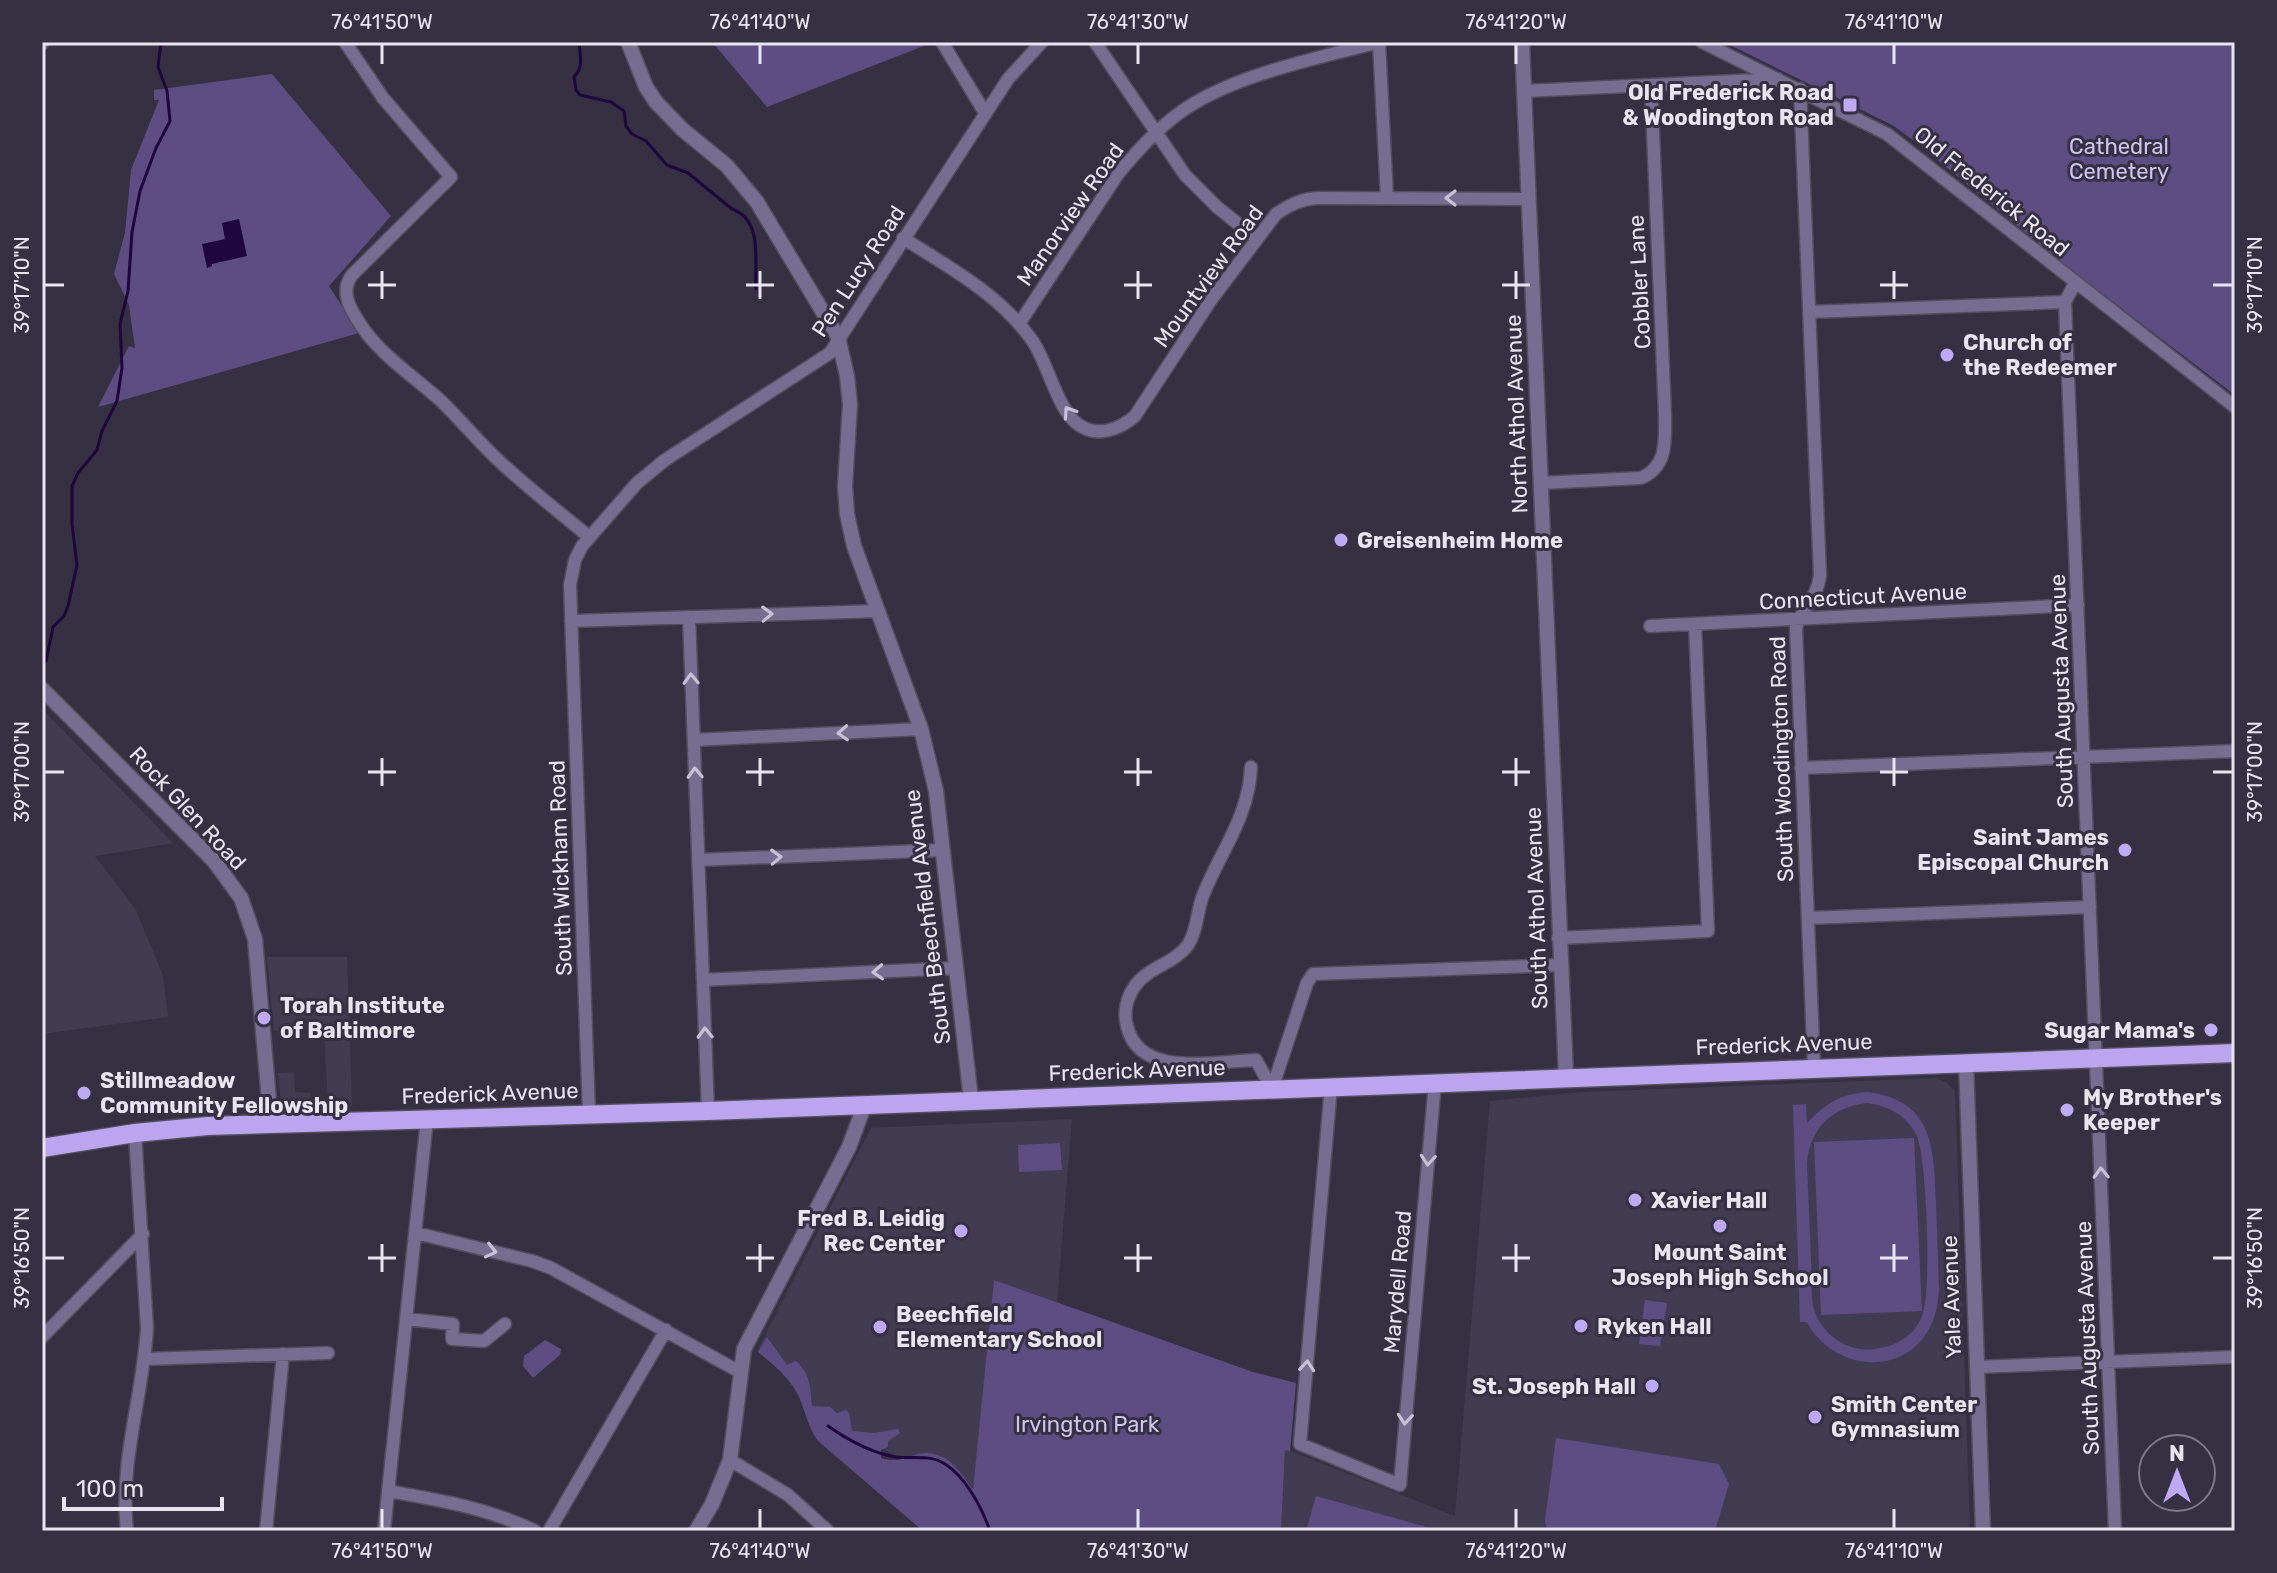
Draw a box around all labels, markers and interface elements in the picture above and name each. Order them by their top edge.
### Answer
text: 76°41'50"W [331,10,433,34]
text: 76°41'40"W [709,10,811,34]
text: 76°41'30"W [1087,10,1189,34]
text: 76°41'20"W [1465,10,1567,34]
text: 76°41'10"W [1845,10,1943,34]
place label: Old Frederick Road & Woodington Road [1622,79,1834,131]
marker: Old Frederick Road & Woodington Road [1841,96,1859,114]
street label: Old Frederick Road [1909,121,2075,262]
park label: Cathedral Cemetery [2069,133,2169,185]
street label: Manorview Road [1011,138,1130,291]
one-way arrow [1444,189,1457,207]
street label: Mountview Road [1148,200,1269,353]
street label: Pen Lucy Road [806,201,911,342]
street label: Cobbler Lane [1622,214,1657,350]
text: 39°17'10"N [10,236,34,334]
text: 39°17'10"N [2243,236,2267,334]
street label: North Athol Avenue [1500,314,1533,514]
place label: Church of the Redeemer [1963,329,2117,381]
marker: Church of the Redeemer [1938,346,1956,364]
one-way arrow [1064,407,1079,421]
place label: Greisenheim Home [1357,527,1563,554]
marker: Greisenheim Home [1332,531,1350,549]
street label: South Augusta Avenue [2044,573,2079,809]
street label: Connecticut Avenue [1758,578,1968,615]
one-way arrow [761,606,774,623]
street label: South Woodington Road [1764,636,1799,882]
one-way arrow [683,672,700,685]
text: 39°17'00"N [10,721,34,823]
text: 39°17'00"N [2243,721,2267,823]
one-way arrow [836,724,849,741]
street label: Rock Glen Road [124,741,252,876]
street label: South Wickham Road [543,760,578,976]
one-way arrow [687,766,704,779]
street label: South Beechfield Avenue [898,788,957,1046]
street label: South Athol Avenue [1519,806,1554,1010]
place label: Saint James Episcopal Church [1917,824,2109,876]
marker: Saint James Episcopal Church [2116,841,2134,859]
one-way arrow [770,849,783,866]
one-way arrow [871,963,884,980]
place label: Torah Institute of Baltimore [280,992,445,1044]
marker: Torah Institute of Baltimore [255,1009,273,1027]
place label: Sugar Mama's [2044,1017,2195,1044]
marker: Sugar Mama's [2202,1021,2220,1039]
one-way arrow [697,1026,714,1039]
street label: Frederick Avenue [1695,1028,1873,1061]
street label: Frederick Avenue [1048,1054,1226,1087]
place label: Stillmeadow Community Fellowship [100,1067,348,1119]
street label: Frederick Avenue [401,1077,579,1110]
marker: Stillmeadow Community Fellowship [75,1084,93,1102]
place label: My Brother's Keeper [2083,1084,2222,1136]
marker: My Brother's Keeper [2058,1101,2076,1119]
one-way arrow [1420,1154,1437,1167]
one-way arrow [2092,1166,2109,1179]
place label: Xavier Hall [1651,1187,1767,1214]
marker: Xavier Hall [1626,1191,1644,1209]
place label: Fred B. Leidig Rec Center [797,1205,945,1257]
text: 39°16'50"N [10,1207,34,1309]
text: 39°16'50"N [2243,1207,2267,1309]
street label: Marydell Road [1378,1209,1417,1355]
marker: Mount Saint Joseph High School [1711,1217,1729,1235]
street label: South Augusta Avenue [2070,1220,2105,1456]
marker: Fred B. Leidig Rec Center [952,1222,970,1240]
street label: Yale Avenue [1936,1235,1967,1359]
place label: Mount Saint Joseph High School [1612,1239,1828,1291]
one-way arrow [484,1242,498,1259]
place label: Beechfield Elementary School [896,1301,1102,1353]
place label: Ryken Hall [1597,1313,1712,1340]
marker: Ryken Hall [1572,1317,1590,1335]
marker: Beechfield Elementary School [871,1318,889,1336]
one-way arrow [1298,1359,1315,1372]
place label: St. Joseph Hall [1472,1373,1636,1400]
marker: St. Joseph Hall [1643,1377,1661,1395]
place label: Smith Center Gymnasium [1831,1391,1977,1443]
marker: Smith Center Gymnasium [1806,1408,1824,1426]
park label: Irvington Park [1015,1411,1160,1438]
one-way arrow [1397,1413,1414,1426]
north arrow [2137,1433,2217,1513]
text: N [2169,1440,2185,1467]
scale bar [64,1461,222,1511]
text: 100 m [76,1475,144,1503]
text: 76°41'50"W [331,1539,433,1563]
text: 76°41'40"W [709,1539,811,1563]
text: 76°41'30"W [1087,1539,1189,1563]
text: 76°41'20"W [1465,1539,1567,1563]
text: 76°41'10"W [1845,1539,1943,1563]

